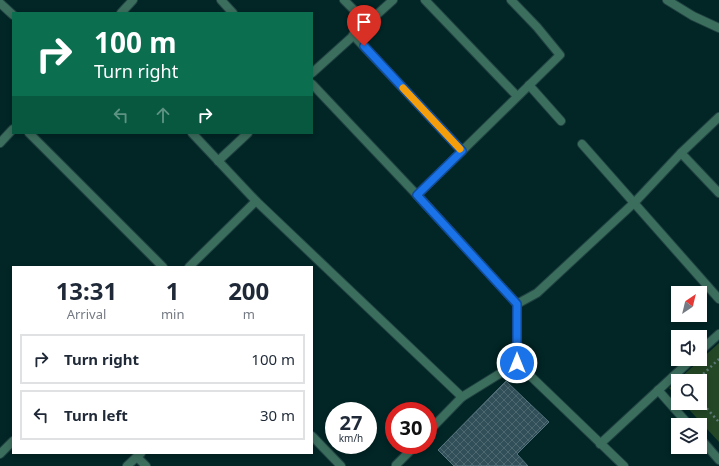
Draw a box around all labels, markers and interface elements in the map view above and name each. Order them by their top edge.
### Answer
pin [347,5,381,46]
icon: arrive [353,11,375,33]
text: 100 m [94,23,177,61]
icon: right [28,28,80,80]
text: Turn right [94,59,178,83]
icon: left [110,104,132,126]
icon: ahead [152,104,174,126]
icon: right [194,104,216,126]
text: 13:31 [56,274,117,307]
text: 1 [166,274,180,307]
text: 200 [228,274,269,307]
north arrow [671,286,707,322]
map controls [671,286,707,454]
text: Arrival [67,305,106,323]
text: min [161,305,184,323]
text: m [243,305,255,323]
button: sound [671,330,707,366]
position arrow [496,342,538,384]
icon: right [30,348,52,370]
text: Turn right [64,349,139,369]
text: 100 m [251,349,295,369]
button: search [671,374,707,410]
speed limit sign: 30 [385,402,437,454]
icon: left [30,404,52,426]
text: Turn left [64,405,128,425]
text: 30 m [260,405,295,425]
text: 27 [340,409,362,436]
button: layers [671,418,707,454]
text: km/h [339,431,363,445]

